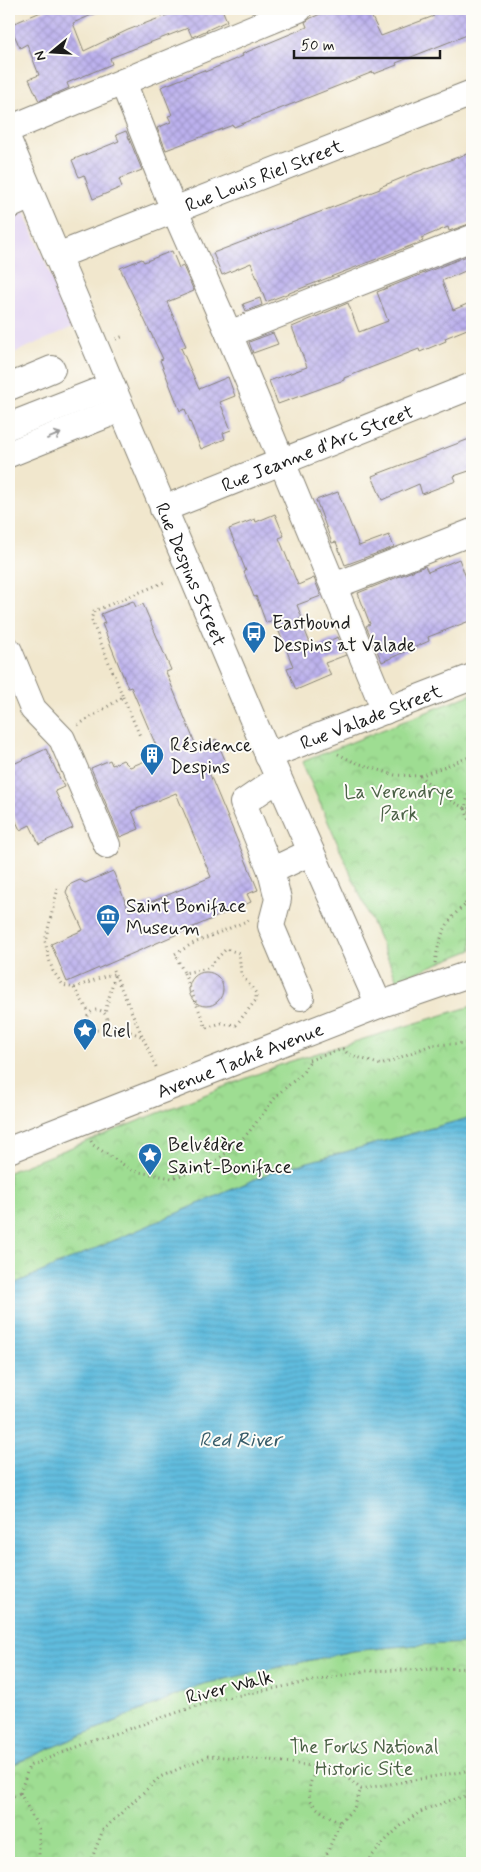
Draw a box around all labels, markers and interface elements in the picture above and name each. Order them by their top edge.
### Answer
north arrow [28,28,78,78]
scale bar [294,28,440,60]
text: 50 m [301,36,335,56]
text: N [31,48,51,63]
street label: Rue Louis Riel Street [182,134,347,218]
street label: Rue Jeanne d'Arc Street [218,400,417,498]
one-way arrow [46,431,61,440]
street label: Rue Despins Street [149,499,231,650]
place label: Eastbound Despins at Valade [272,611,416,658]
bus stop icon: Eastbound Despins at Valade [241,620,267,654]
street label: Rue Valade Street [297,679,445,756]
place label: Résidence Despins [170,733,252,780]
building icon: Résidence Despins [139,742,165,776]
park label: La Verendrye Park [344,780,454,827]
place label: Saint Boniface Museum [126,894,246,941]
museum icon: Saint Boniface Museum [95,903,121,937]
place icon: Riel [72,1017,98,1051]
street label: Avenue Taché Avenue [154,1017,327,1105]
place label: Riel [102,1019,131,1044]
place label: Belvédère Saint-Boniface [168,1133,292,1180]
place icon: Belvédère Saint-Boniface [137,1142,163,1176]
water label: Red River [199,1427,284,1454]
street label: River Walk [183,1665,275,1710]
park label: The Forks National Historic Site [289,1735,439,1782]

